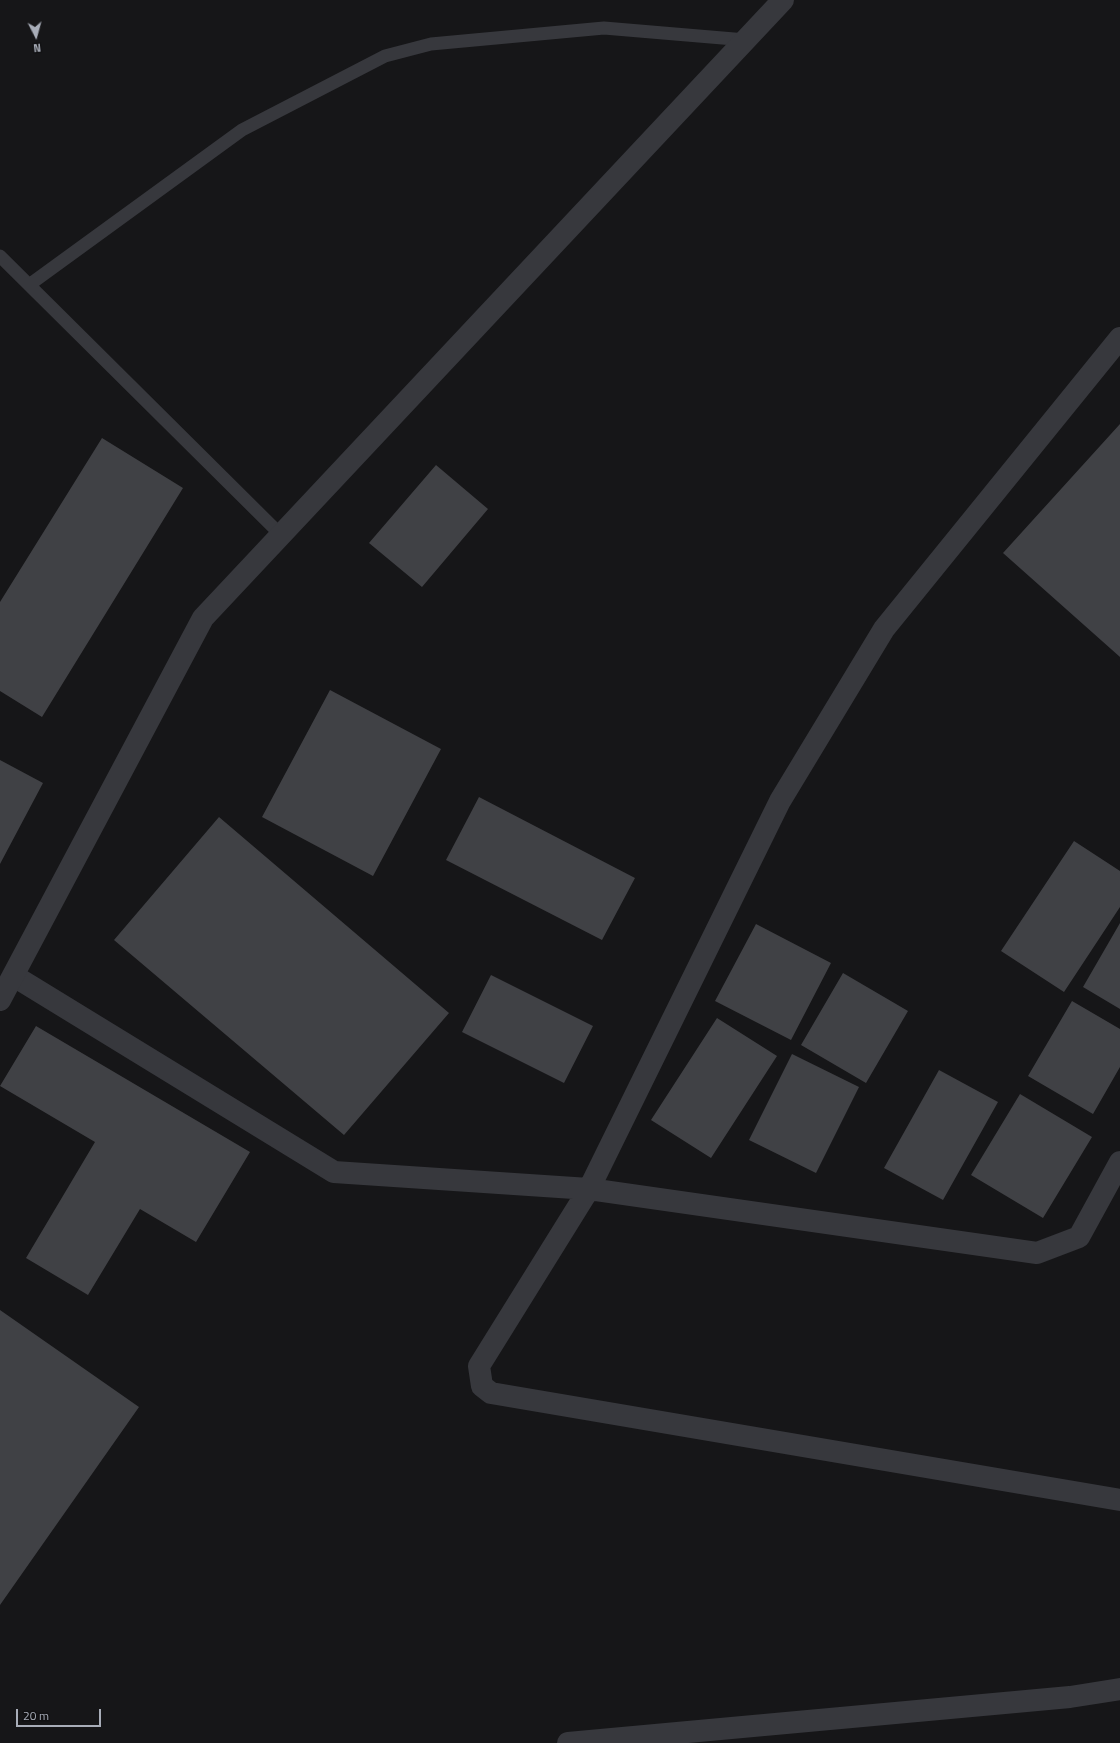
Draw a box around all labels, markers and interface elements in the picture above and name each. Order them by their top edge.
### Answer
north arrow [16,16,56,56]
text: N [33,40,42,56]
scale bar [18,1701,103,1727]
text: 20 m [23,1706,49,1725]

